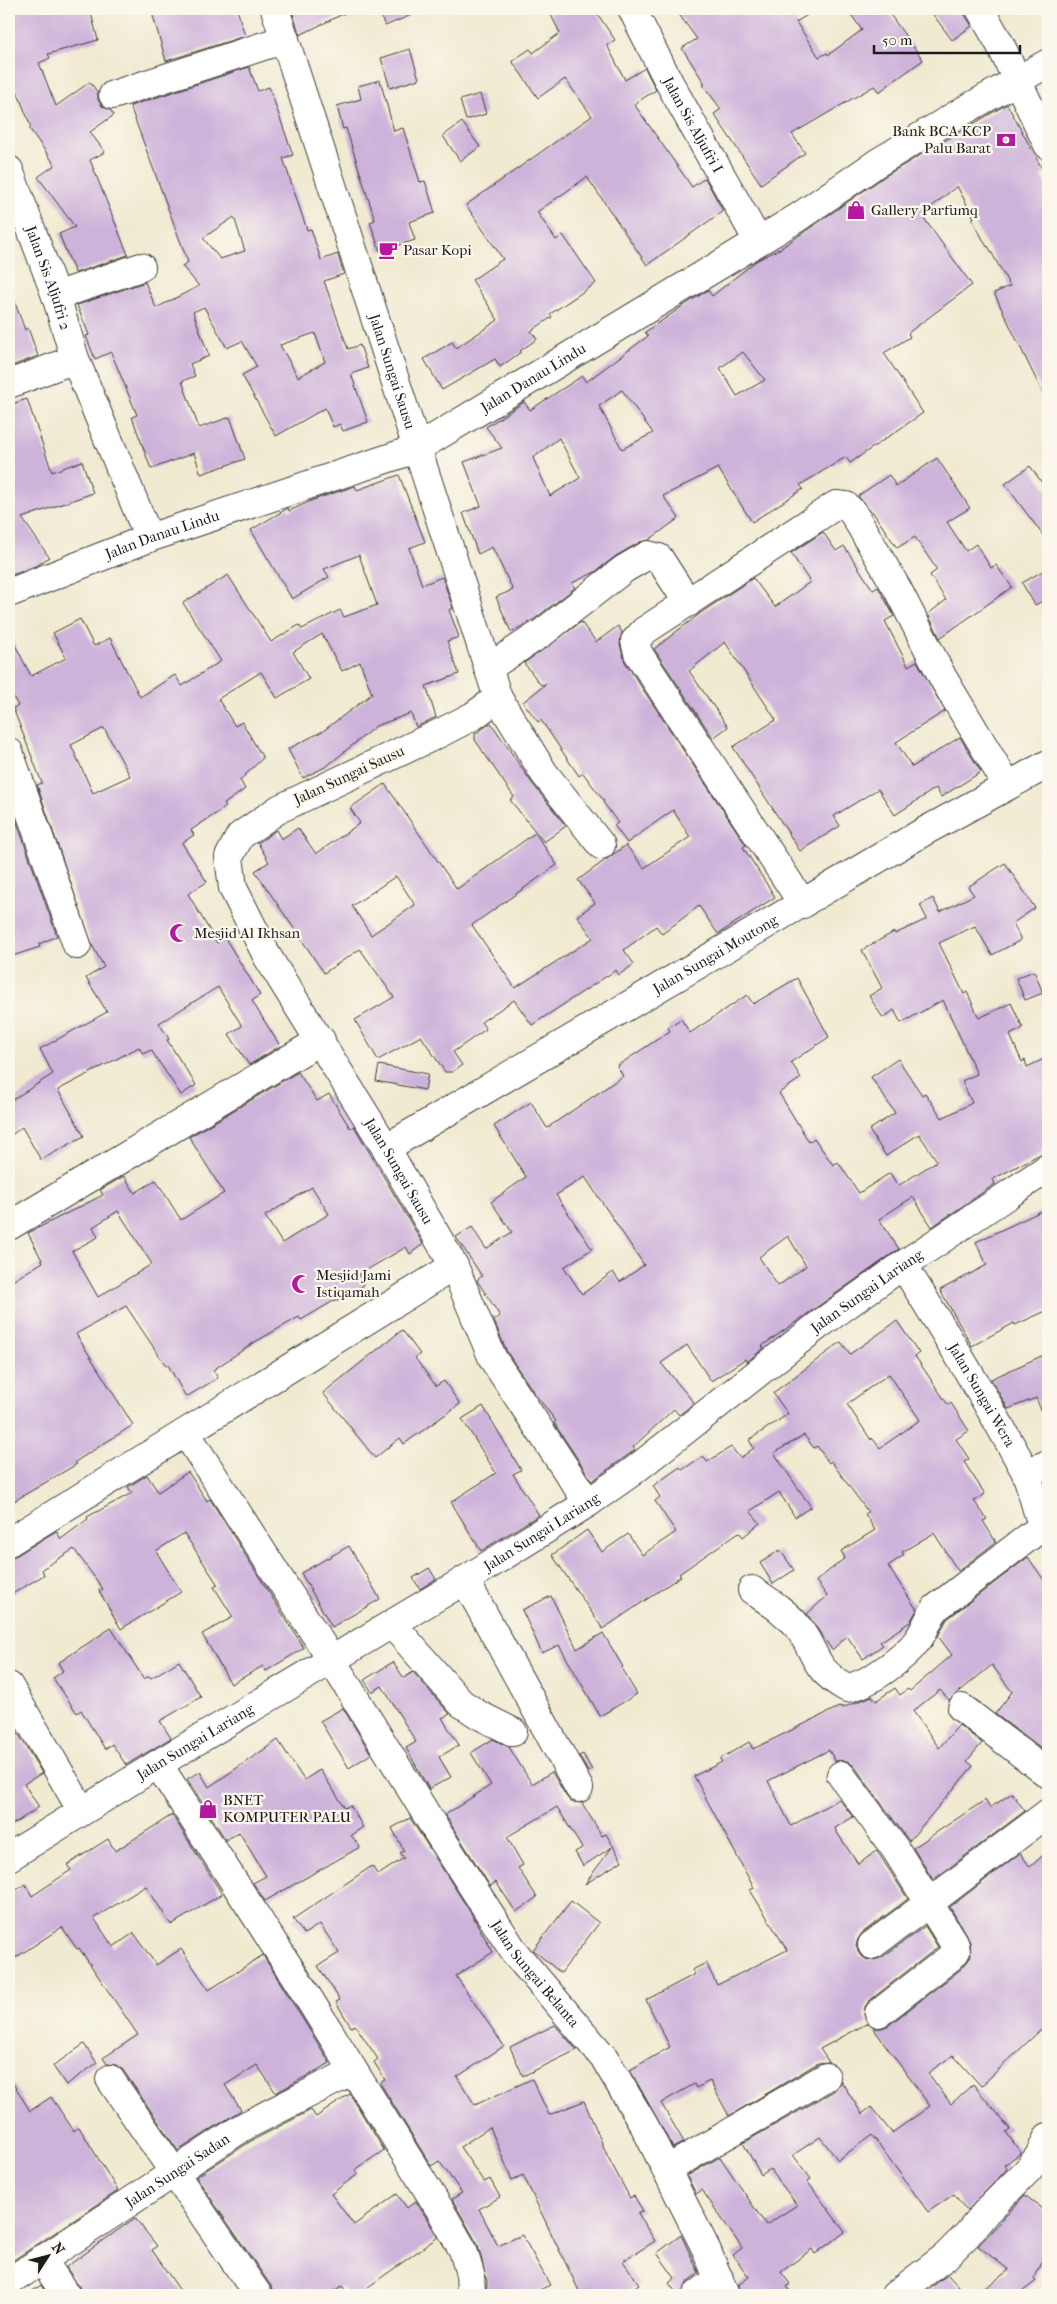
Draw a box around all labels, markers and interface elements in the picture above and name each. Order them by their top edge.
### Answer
scale bar [874,22,1021,54]
text: 50 m [882,31,913,49]
street label: Jalan Sis Aljufri I [658,73,727,176]
place label: Bank BCA KCP Palu Barat [892,122,992,157]
bank icon: Bank BCA KCP Palu Barat [995,129,1017,151]
shop icon: Gallery Parfumq [845,199,867,221]
place label: Gallery Parfumq [871,201,978,219]
street label: Jalan Sis Aljufri 2 [21,223,75,332]
cafe icon: Pasar Kopi [377,239,399,261]
place label: Pasar Kopi [403,241,472,259]
street label: Jalan Sungai Sausu [365,311,420,432]
street label: Jalan Danau Lindu [477,339,590,417]
street label: Jalan Danau Lindu [102,506,222,564]
street label: Jalan Sungai Sausu [290,741,408,809]
street label: Jalan Sungai Moutong [649,910,782,999]
mosque icon: Mesjid Al Ikhsan [168,922,190,944]
place label: Mesjid Al Ikhsan [194,924,301,942]
street label: Jalan Sungai Sausu [360,1114,437,1228]
street label: Jalan Sungai Lariang [806,1245,927,1338]
place label: Mesjid Jami Istiqamah [316,1266,392,1301]
mosque icon: Mesjid Jami Istiqamah [290,1273,312,1295]
street label: Jalan Sungai Wera [944,1339,1020,1451]
street label: Jalan Sungai Lariang [480,1488,604,1576]
street label: Jalan Sungai Lariang [133,1699,258,1785]
place label: BNET KOMPUTER PALU [223,1791,352,1826]
shop icon: BNET KOMPUTER PALU [197,1798,219,1820]
street label: Jalan Sungai Belanta [487,1916,584,2032]
street label: Jalan Sungai Sadan [121,2129,233,2212]
north arrow [22,2232,72,2282]
text: N [48,2239,68,2258]

